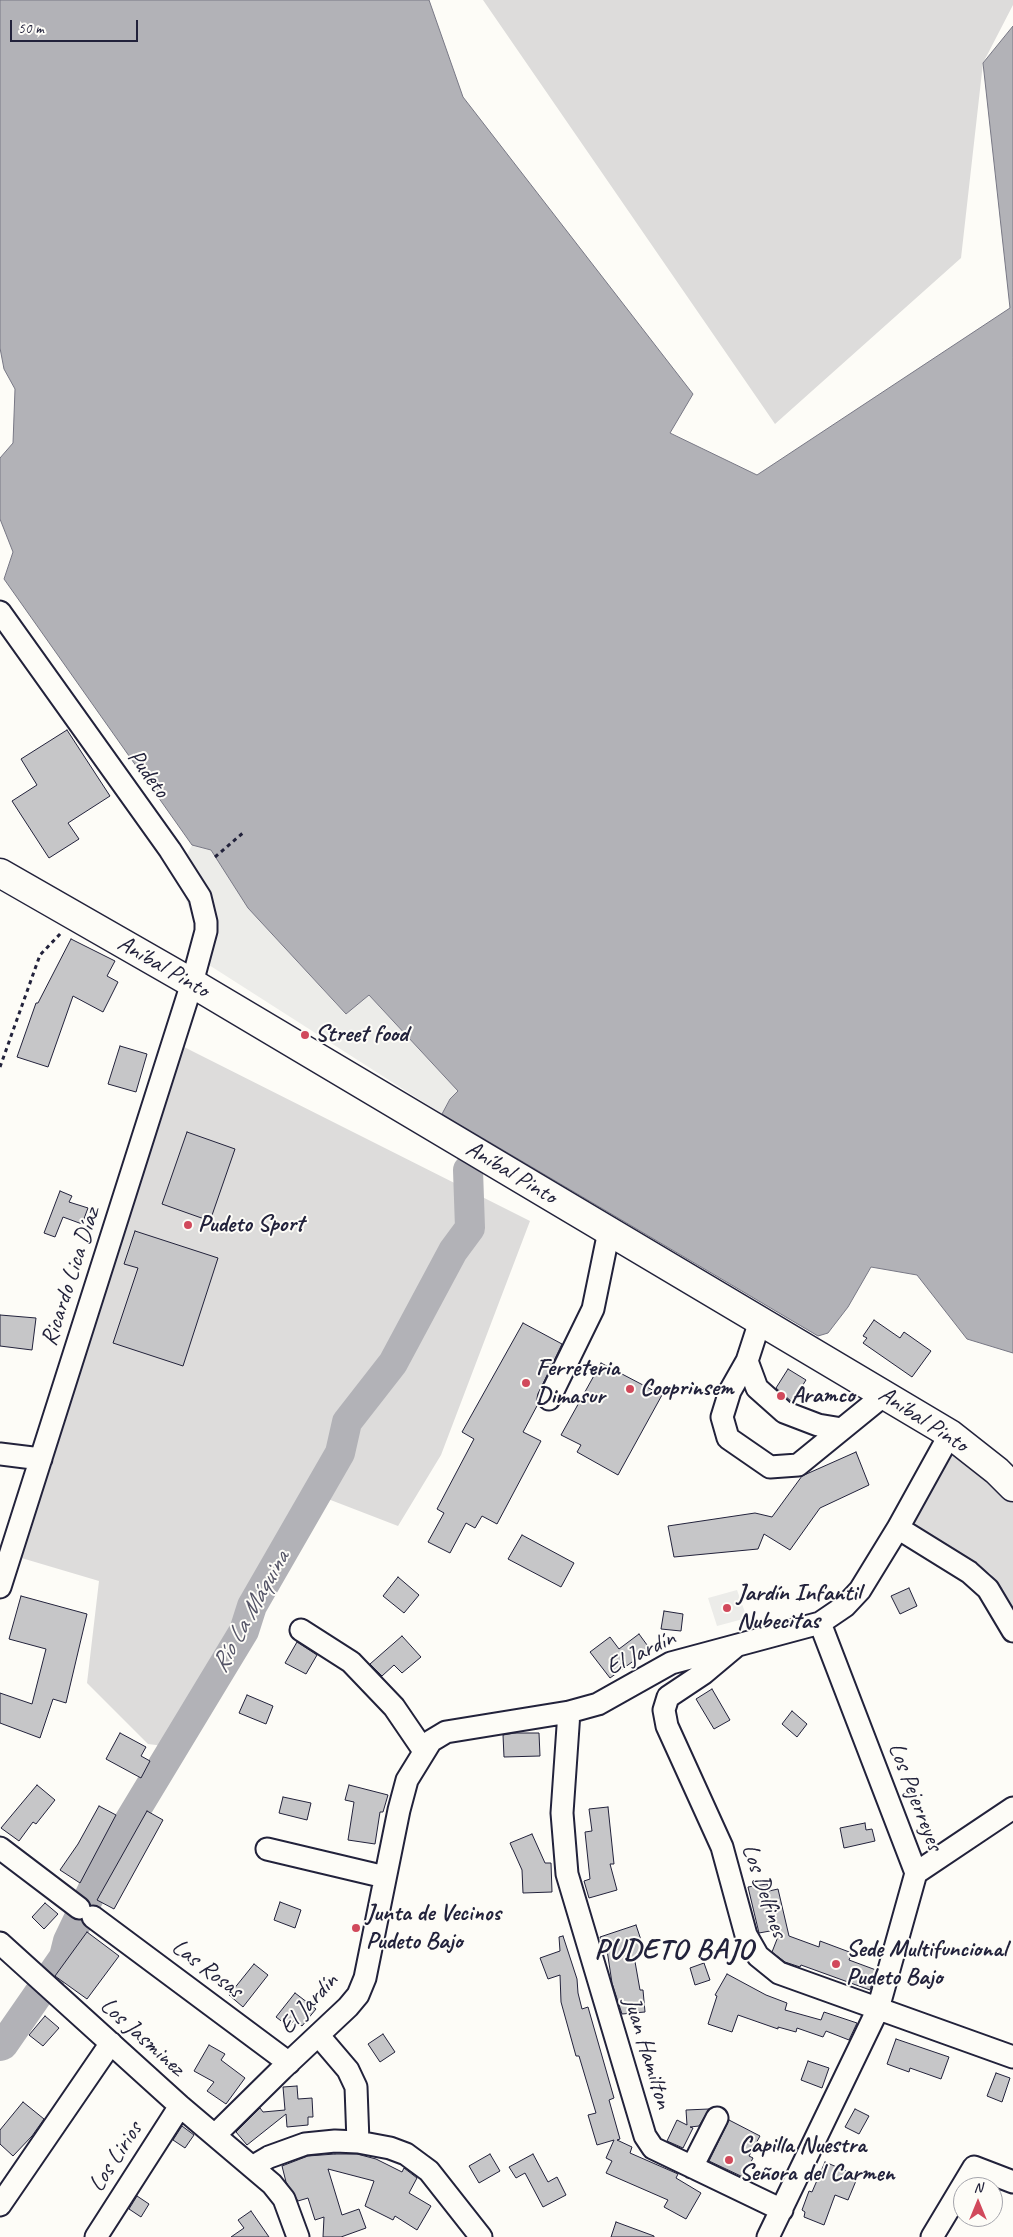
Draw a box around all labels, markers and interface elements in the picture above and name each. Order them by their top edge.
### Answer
scale bar [12,10,140,42]
text: 50 m [18,19,44,38]
street label: Pudeto [121,744,175,804]
street label: Aníbal Pinto [112,929,214,1005]
place label: Street food [315,1021,408,1049]
marker: Street food [299,1029,311,1041]
street label: Aníbal Pinto [460,1135,562,1211]
street label: Ricardo Lica Díaz [35,1204,107,1350]
place label: Pudeto Sport [198,1211,304,1239]
marker: Pudeto Sport [182,1219,194,1231]
place label: Ferreteria Dimasur [536,1355,619,1411]
place label: Cooprinsem [640,1375,733,1403]
marker: Ferreteria Dimasur [520,1377,532,1389]
street label: Aníbal Pinto [873,1380,973,1460]
place label: Aramco [791,1382,855,1410]
marker: Cooprinsem [624,1383,636,1395]
marker: Aramco [775,1390,787,1402]
water label: Río La Máquina [205,1546,297,1678]
place label: Jardín Infantil Nubecitas [737,1580,861,1636]
marker: Jardín Infantil Nubecitas [721,1602,733,1614]
street label: El Jardín [602,1624,680,1682]
street label: Los Pejerreyes [881,1739,949,1855]
street label: Los Delfines [735,1841,793,1941]
place label: Junta de Vecinos Pudeto Bajo [366,1900,501,1956]
marker: Junta de Vecinos Pudeto Bajo [350,1922,362,1934]
street label: Las Rosas [166,1933,248,2005]
district label: PUDETO BAJO [593,1933,755,1967]
place label: Sede Multifuncional Pudeto Bajo [846,1936,1007,1992]
marker: Sede Multifuncional Pudeto Bajo [830,1958,842,1970]
street label: El Jardín [273,1967,345,2041]
street label: Los Jasminez [94,1992,190,2082]
street label: Juan Hamilton [616,1994,678,2112]
street label: Los Lirios [83,2117,149,2197]
place label: Capilla Nuestra Señora del Carmen [739,2132,894,2188]
marker: Capilla Nuestra Señora del Carmen [723,2154,735,2166]
north arrow [953,2177,1003,2227]
text: N [974,2179,982,2196]

